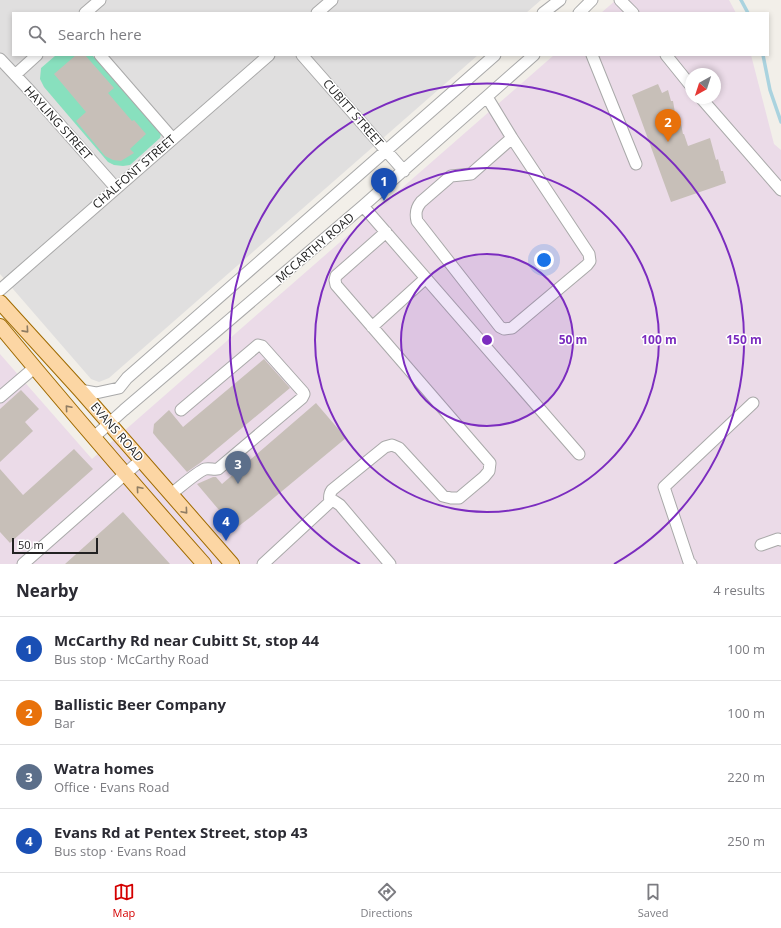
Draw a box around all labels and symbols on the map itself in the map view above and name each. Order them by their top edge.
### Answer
north arrow [685,68,721,104]
street label: CUBITT STREET [319,75,388,150]
street label: HAYLING STREET [21,82,96,164]
pin: 2 [655,109,681,142]
street label: CHALFONT STREET [88,130,179,213]
pin: 1 [371,168,397,201]
street label: MCCARTHY ROAD [272,209,358,287]
your location [534,250,554,270]
one-way arrow [22,326,29,333]
text: 50 m [559,331,587,348]
text: 100 m [641,331,677,348]
text: 150 m [726,331,762,348]
centre of rings [480,333,494,347]
street label: EVANS ROAD [87,398,148,465]
one-way arrow [66,405,73,413]
pin: 3 [225,451,251,484]
one-way arrow [136,487,143,494]
one-way arrow [181,506,188,513]
pin: 4 [213,508,239,541]
scale bar [12,536,98,555]

